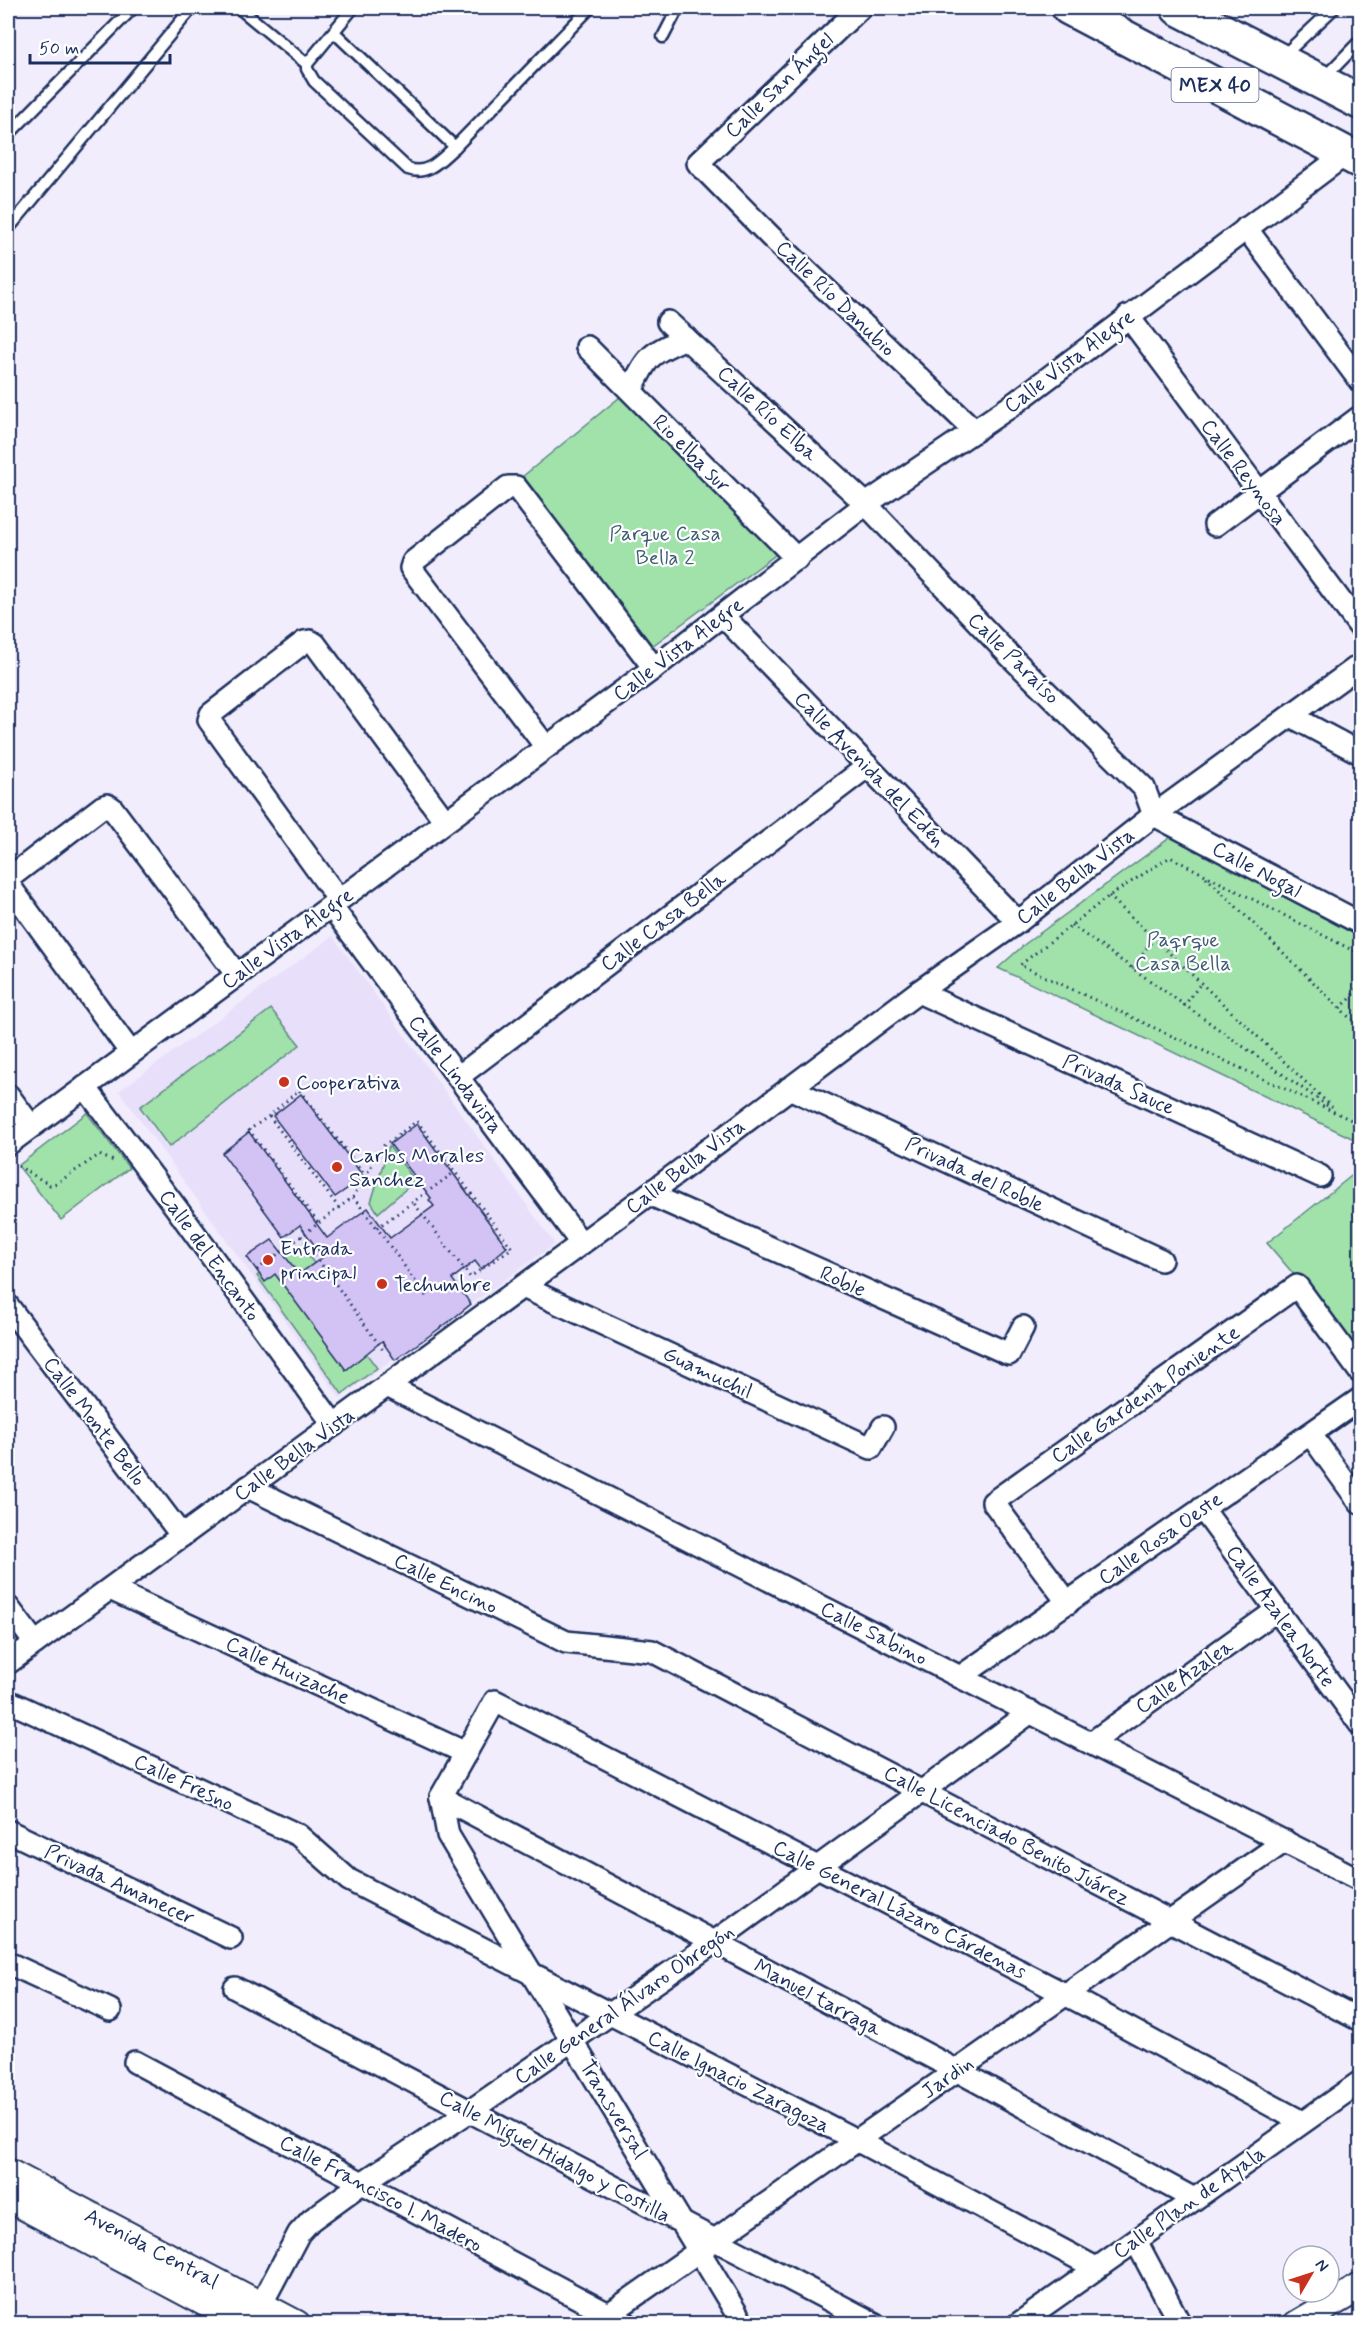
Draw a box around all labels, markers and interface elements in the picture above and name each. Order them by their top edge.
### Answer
scale bar [30,27,170,65]
street label: Calle San Ángel [719,27,842,146]
text: 50 m [39,37,79,61]
road number: MEX 40 [1172,68,1258,102]
street label: Calle Río Danubio [769,234,901,363]
street label: Calle Vista Alegre [999,303,1142,422]
street label: Calle Río Elba [711,360,824,468]
street label: Rio elba sur [646,408,737,499]
street label: Calle Reynosa [1194,413,1293,532]
park label: Parque Casa Bella 2 [609,520,721,572]
street label: Calle Vista Alegre [608,591,751,710]
street label: Calle Paraíso [961,607,1065,711]
street label: Calle Avenida del Edén [787,686,951,854]
street label: Calle Bella Vista [1011,822,1141,932]
street label: Calle Nogal [1206,835,1306,907]
street label: Calle Casa Bella [595,865,732,978]
street label: Calle Vista Alegre [216,881,360,998]
park label: Paqrque Casa Bella [1135,926,1231,978]
street label: Calle Lindavista [401,1010,509,1140]
street label: Privada Sauce [1058,1048,1179,1122]
place label: Cooperativa [296,1069,401,1097]
marker: Cooperativa [277,1075,291,1089]
street label: Calle Bella Vista [620,1113,751,1221]
street label: Privada del Roble [900,1130,1049,1219]
place label: Carlos Morales Sanchez [349,1142,484,1194]
marker: Carlos Morales Sanchez [330,1160,344,1174]
street label: Calle del Encanto [152,1184,266,1327]
place label: Entrada principal [280,1235,356,1287]
marker: Entrada principal [261,1253,275,1267]
street label: Roble [815,1259,870,1304]
place label: Techumbre [394,1271,491,1299]
marker: Techumbre [375,1277,389,1291]
street label: Calle Gardenia Poniente [1046,1319,1245,1471]
street label: Guamuchil [658,1340,757,1406]
street label: Calle Monte Bello [36,1351,152,1492]
street label: Calle Bella Vista [228,1401,361,1508]
street label: Calle Rosa Oeste [1093,1486,1228,1592]
street label: Calle Azalea Norte [1219,1540,1341,1693]
street label: Calle Encino [389,1547,502,1621]
street label: Calle Sabino [815,1595,932,1673]
street label: Calle Huizache [221,1630,354,1712]
street label: Calle Azalea [1130,1633,1239,1721]
street label: Calle Fresno [129,1748,238,1818]
street label: Calle Licenciado Benito Juárez [879,1759,1134,1913]
street label: Calle General Lázaro Cárdenas [768,1834,1031,1986]
street label: Privada Amanecer [40,1838,199,1932]
street label: Calle General Álvaro Obregón [509,1918,741,2092]
street label: Manuel tarraga [749,1952,887,2043]
street label: Calle Ignacio Zaragoza [642,2024,834,2141]
street label: Jardin [916,2050,979,2106]
street label: Transversal [573,2055,654,2164]
street label: Calle Miguel Hidalgo y Costilla [433,2084,675,2232]
street label: Calle Francisco I. Madero [274,2128,487,2259]
street label: Calle Plan de Ayala [1108,2140,1271,2266]
street label: Avenida Central [80,2202,223,2296]
north arrow [1281,2244,1341,2304]
text: N [1310,2255,1333,2276]

